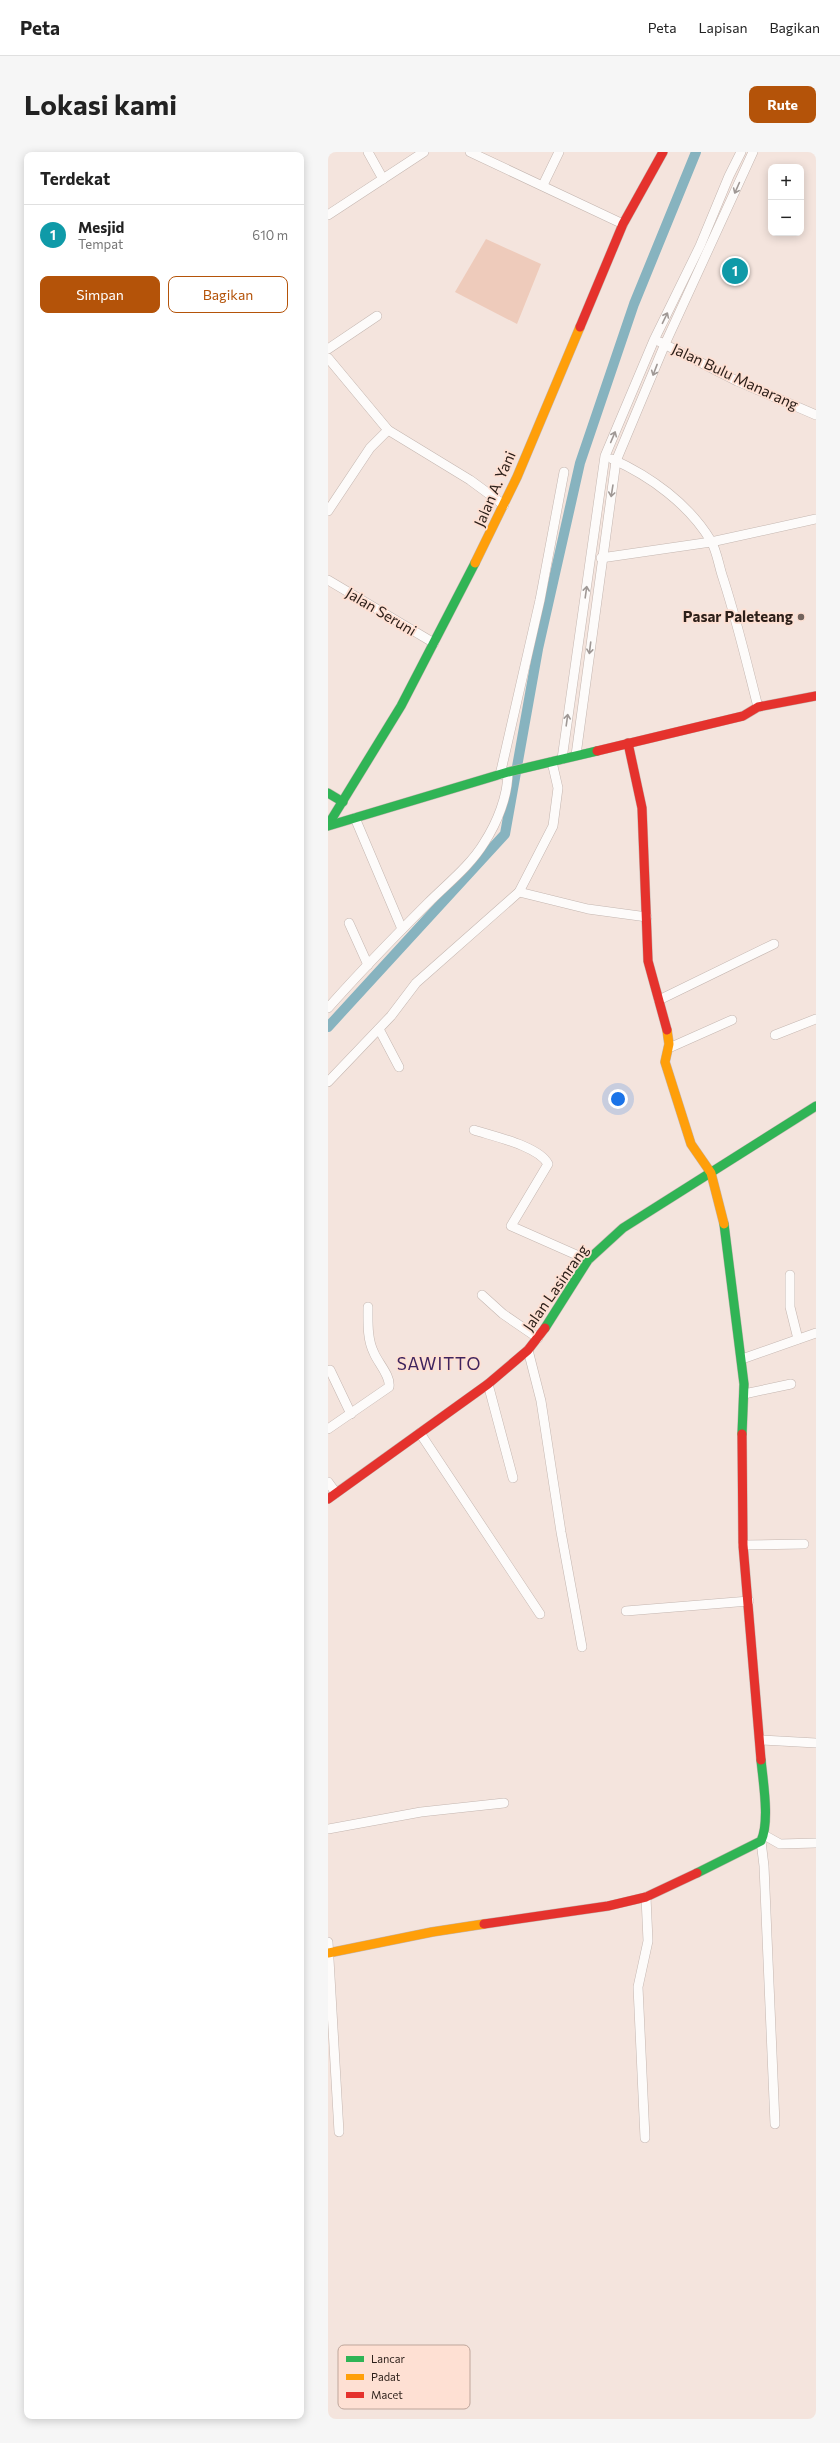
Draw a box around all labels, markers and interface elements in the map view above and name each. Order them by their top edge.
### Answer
text: Peta [20,16,60,39]
text: Peta [648,19,677,36]
text: Lapisan [699,19,748,36]
text: Bagikan [770,19,820,36]
button: Rute [749,86,816,123]
text: Lokasi kami [24,87,177,121]
map controls [768,164,804,236]
button: + [768,164,804,200]
text: Terdekat [40,168,110,189]
one-way arrow [733,181,740,193]
button: − [768,200,804,236]
text: Mesjid [78,218,124,236]
text: 1 [50,227,56,243]
text: 610 m [252,227,288,243]
text: Tempat [78,236,123,252]
pin: 1 [722,256,748,286]
button: Simpan [40,276,160,313]
button: Bagikan [168,276,288,313]
one-way arrow [662,312,669,324]
street label: Jalan Bulu Manarang [669,339,801,413]
one-way arrow [651,363,659,375]
one-way arrow [610,431,618,443]
street label: Jalan A. Yani [469,448,519,529]
one-way arrow [608,485,616,498]
street label: Jalan Seruni [343,583,420,639]
one-way arrow [582,586,590,599]
place label: Pasar Paleteang [683,607,793,625]
marker: Pasar Paleteang [796,612,806,622]
one-way arrow [586,641,593,654]
one-way arrow [563,714,571,727]
your location [608,1089,628,1109]
street label: Jalan Lasinrang [519,1241,592,1334]
district label: SAWITTO [397,1353,481,1374]
legend [338,2345,470,2409]
text: Lancar [371,2352,406,2365]
text: Padat [371,2370,401,2383]
text: Macet [371,2388,403,2401]

